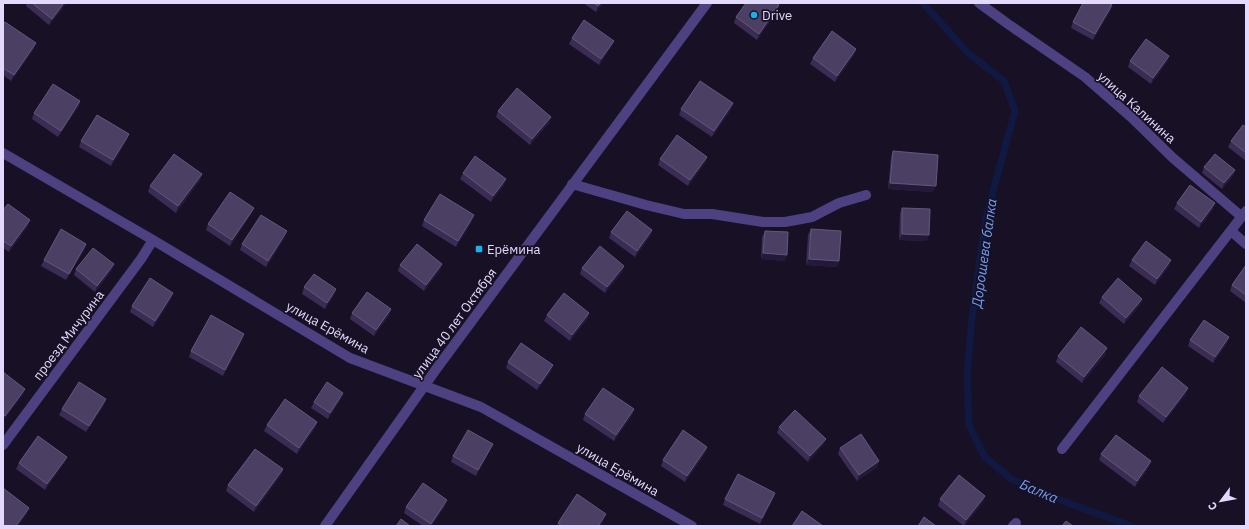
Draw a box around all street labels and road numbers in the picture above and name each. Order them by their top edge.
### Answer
street label: улица Калинина [1094,68,1179,147]
street label: улица 40 лет Октября [409,265,500,382]
street label: проезд Мичурина [29,287,108,384]
street label: улица Ерёмина [283,298,372,357]
street label: улица Ерёмина [573,439,662,500]

